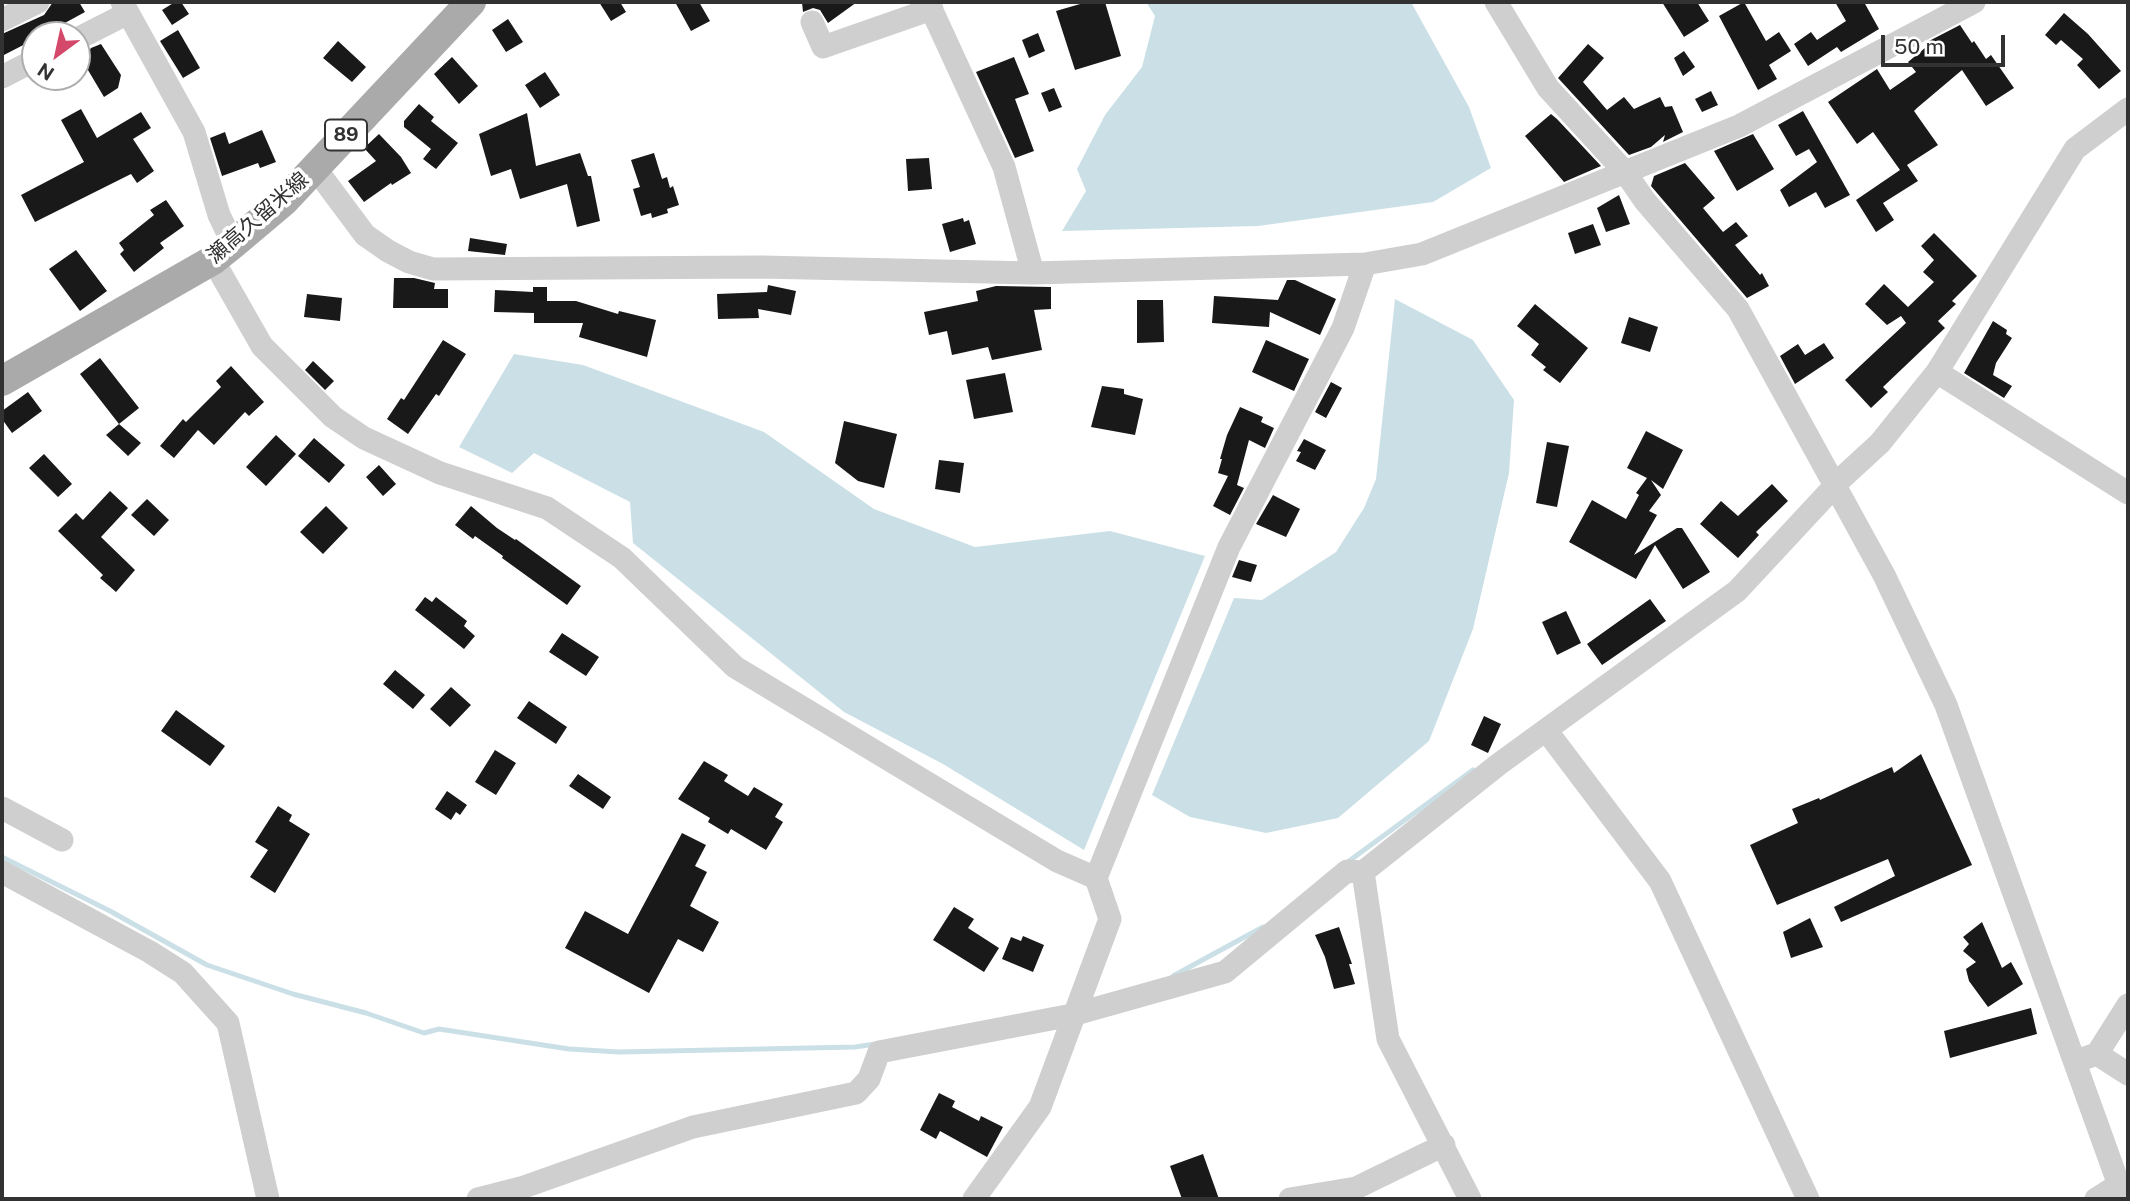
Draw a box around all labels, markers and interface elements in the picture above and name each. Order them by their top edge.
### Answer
north arrow [21,21,91,91]
scale bar [1885,21,2009,65]
text: 50 m [1894,34,1944,59]
text: N [33,59,58,85]
road number: 89 [325,119,367,150]
street label: 瀬高久留米線 [202,167,314,269]

